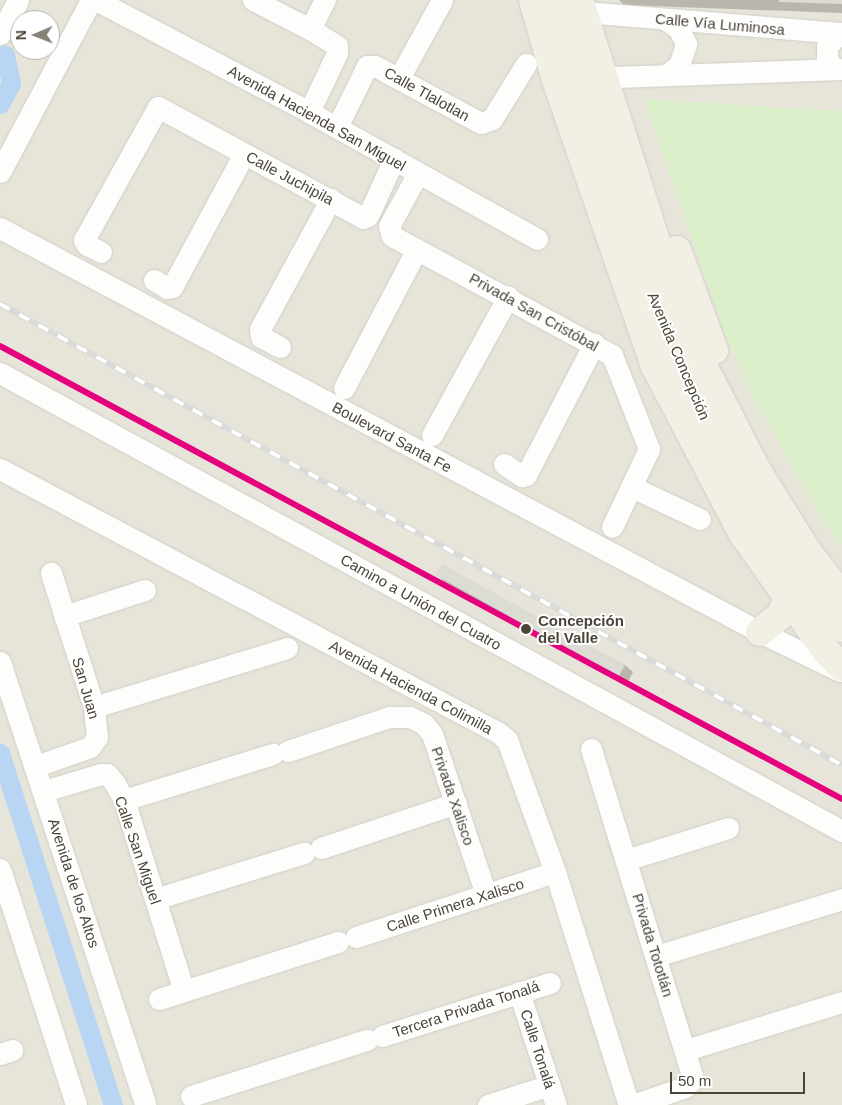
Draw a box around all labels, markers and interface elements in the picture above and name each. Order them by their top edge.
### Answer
street label: Calle Vía Luminosa [654,9,786,39]
north arrow [10,10,60,60]
text: N [13,30,29,40]
street label: Avenida Hacienda San Miguel [225,61,409,175]
street label: Calle Tlalotlan [381,63,473,125]
street label: Calle Juchipila [243,147,337,209]
street label: Privada San Cristóbal [466,269,602,355]
street label: Avenida Concepción [644,289,714,423]
street label: Boulevard Santa Fe [329,398,455,476]
street label: Camino a Unión del Cuatro [338,550,504,654]
place label: Concepción del Valle [538,611,624,646]
marker: Concepción del Valle [518,621,534,637]
street label: Avenida Hacienda Colimilla [326,636,496,738]
street label: San Juan [69,655,103,721]
street label: Privada Xalisco [428,744,478,848]
street label: Calle San Miguel [111,793,165,907]
street label: Avenida de los Altos [44,816,104,950]
street label: Calle Primera Xalisco [384,874,526,936]
street label: Privada Tototlán [629,891,677,999]
street label: Tercera Privada Tonalá [390,977,542,1041]
street label: Calle Tonalá [517,1007,559,1091]
scale bar [672,1062,807,1094]
text: 50 m [678,1072,711,1089]

